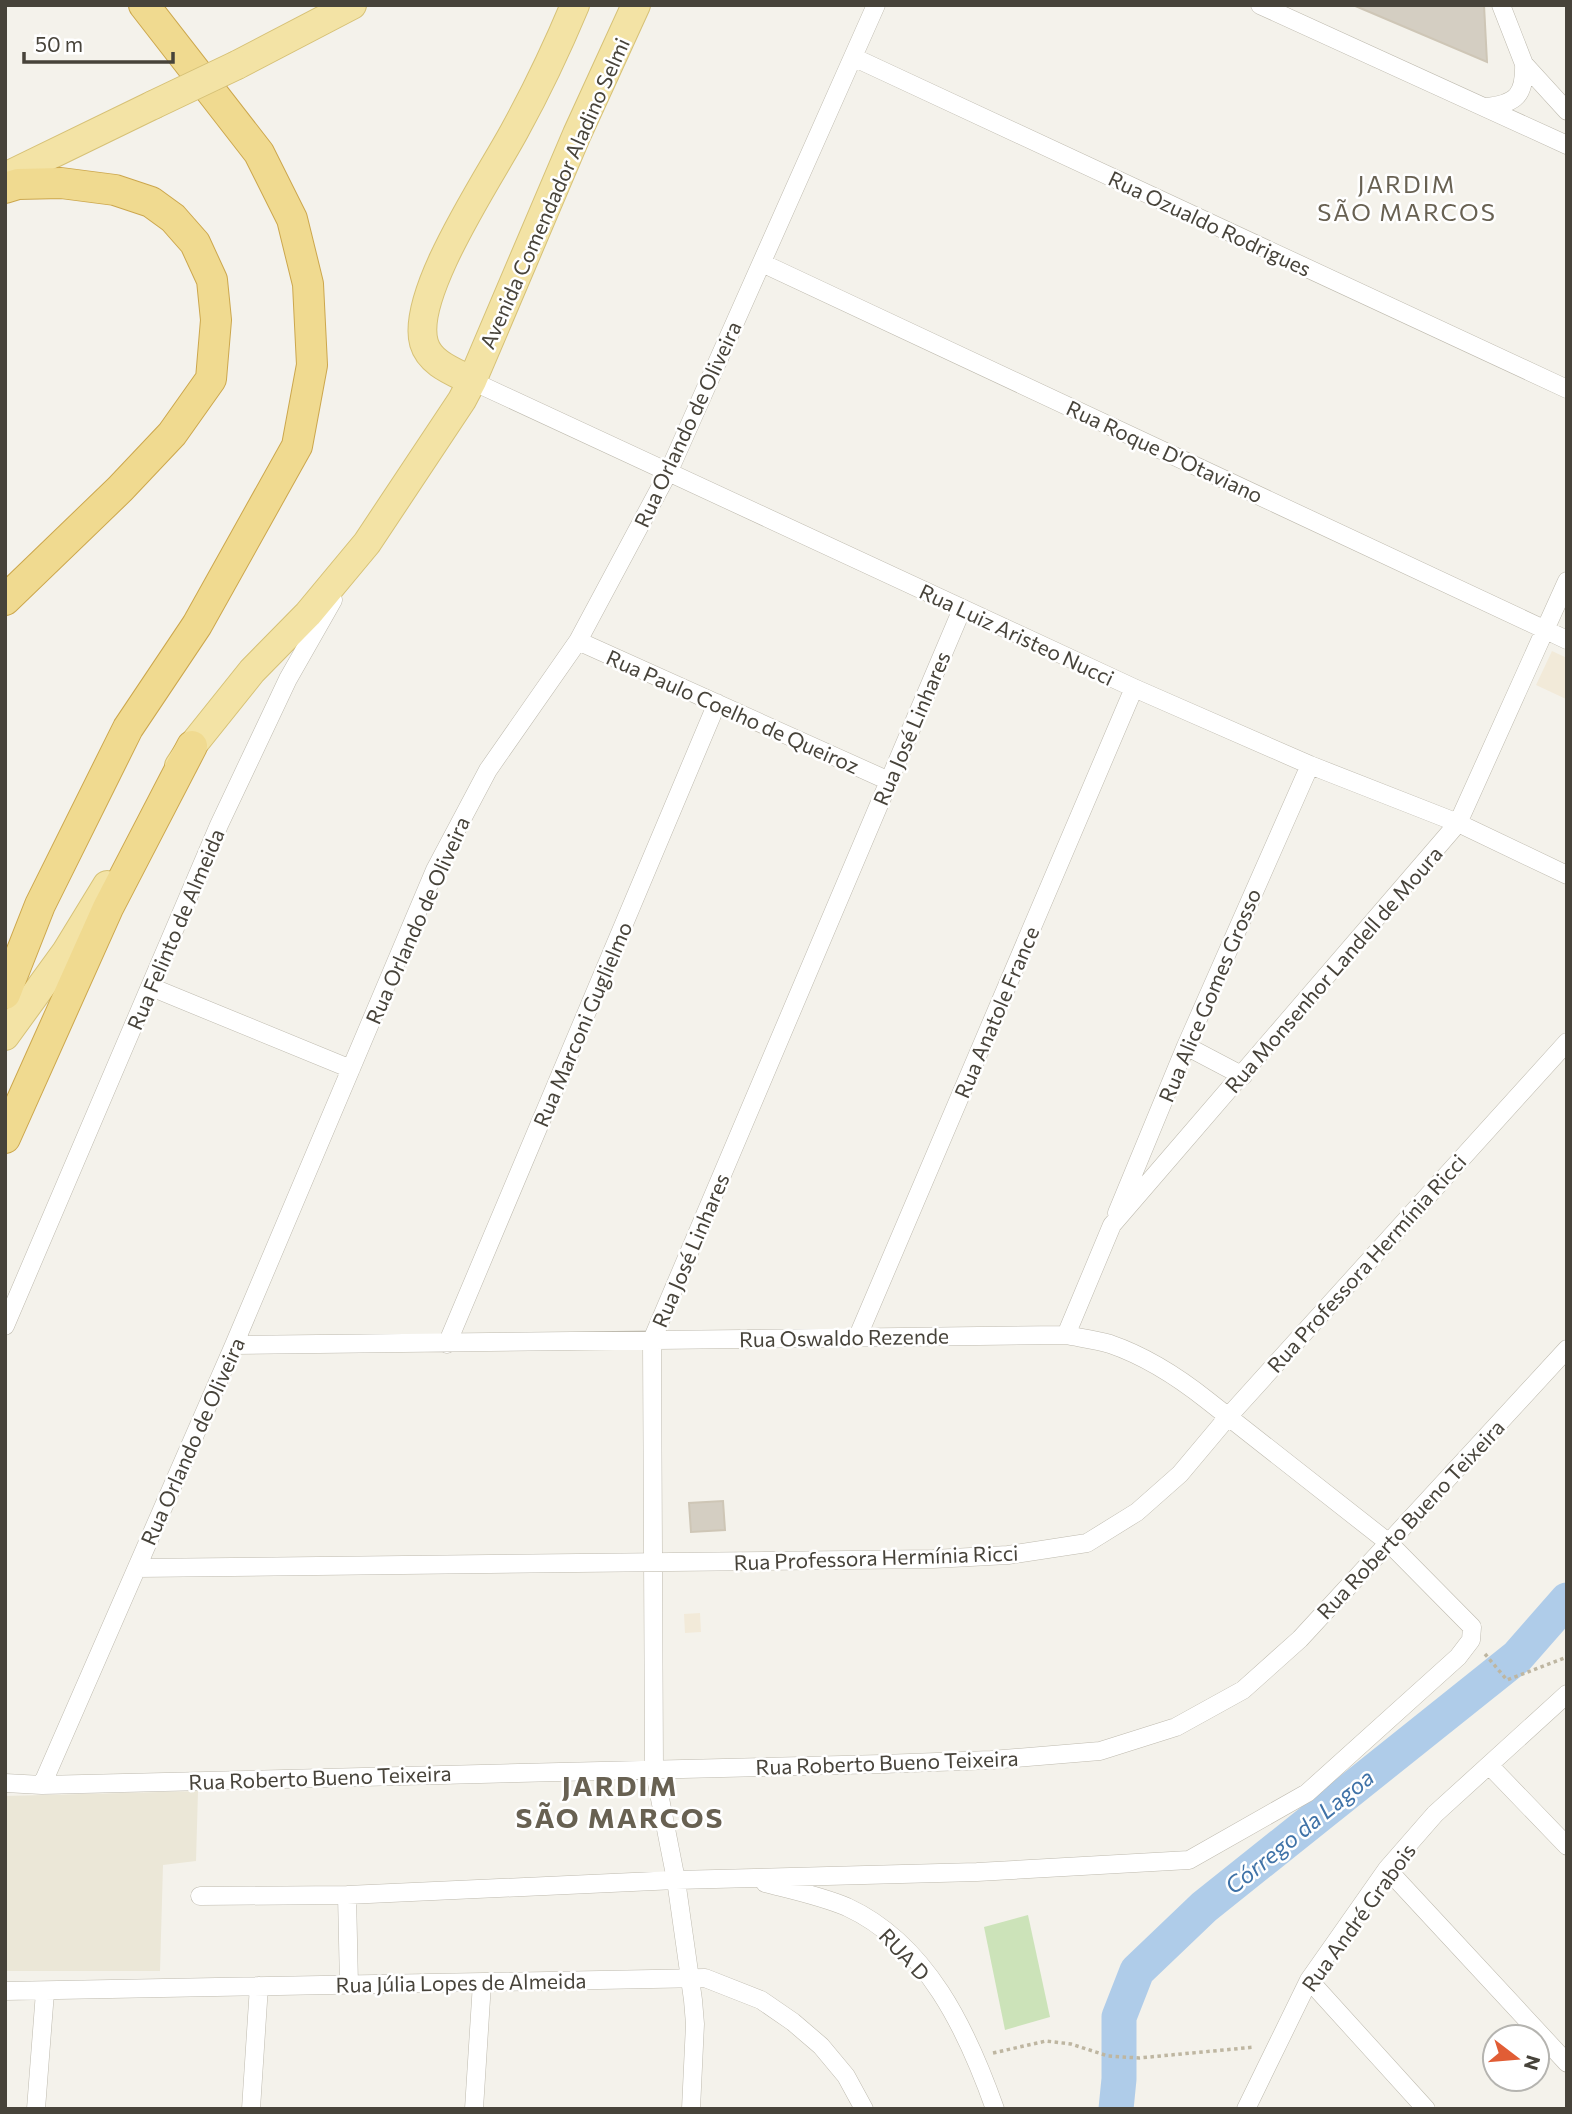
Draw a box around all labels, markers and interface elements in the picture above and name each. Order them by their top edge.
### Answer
scale bar [24,21,173,65]
text: 50 m [35,31,83,56]
street label: Avenida Comendador Aladino Selmi [474,34,634,352]
street label: Rua Ozualdo Rodrigues [1105,165,1315,281]
district label: JARDIM SÃO MARCOS [1317,169,1497,226]
street label: Rua Orlando de Oliveira [628,317,746,531]
street label: Rua Roque D'Otaviano [1063,395,1267,507]
street label: Rua Luiz Aristeo Nucci [916,578,1118,690]
street label: Rua Paulo Coelho de Queiroz [603,644,863,778]
street label: Rua José Linhares [867,647,955,809]
street label: Rua Orlando de Oliveira [360,812,474,1028]
street label: Rua Felinto de Almeida [121,825,229,1033]
street label: Rua Monsenhor Landell de Moura [1219,841,1447,1097]
street label: Rua Alice Gomes Grosso [1153,884,1265,1106]
street label: Rua Marconi Guglielmo [527,918,637,1130]
street label: Rua Anatole France [949,922,1043,1102]
street label: Rua Professora Hermínia Ricci [1261,1149,1471,1377]
street label: Rua José Linhares [646,1169,734,1331]
street label: Rua Oswaldo Rezende [739,1323,949,1351]
street label: Rua Orlando de Oliveira [135,1333,249,1549]
street label: Rua Roberto Bueno Teixeira [1311,1414,1509,1624]
street label: Rua Professora Hermínia Ricci [733,1540,1019,1574]
street label: Rua Roberto Bueno Teixeira [755,1745,1019,1779]
street label: Rua Roberto Bueno Teixeira [188,1760,452,1794]
water label: Córrego da Lagoa [1219,1763,1379,1899]
district label: JARDIM SÃO MARCOS [516,1768,724,1834]
street label: Rua André Grabois [1296,1838,1420,1996]
street label: RUA D [875,1923,935,1985]
street label: Rua Júlia Lopes de Almeida [335,1967,587,1997]
north arrow [1481,2023,1551,2093]
text: N [1520,2053,1546,2073]

